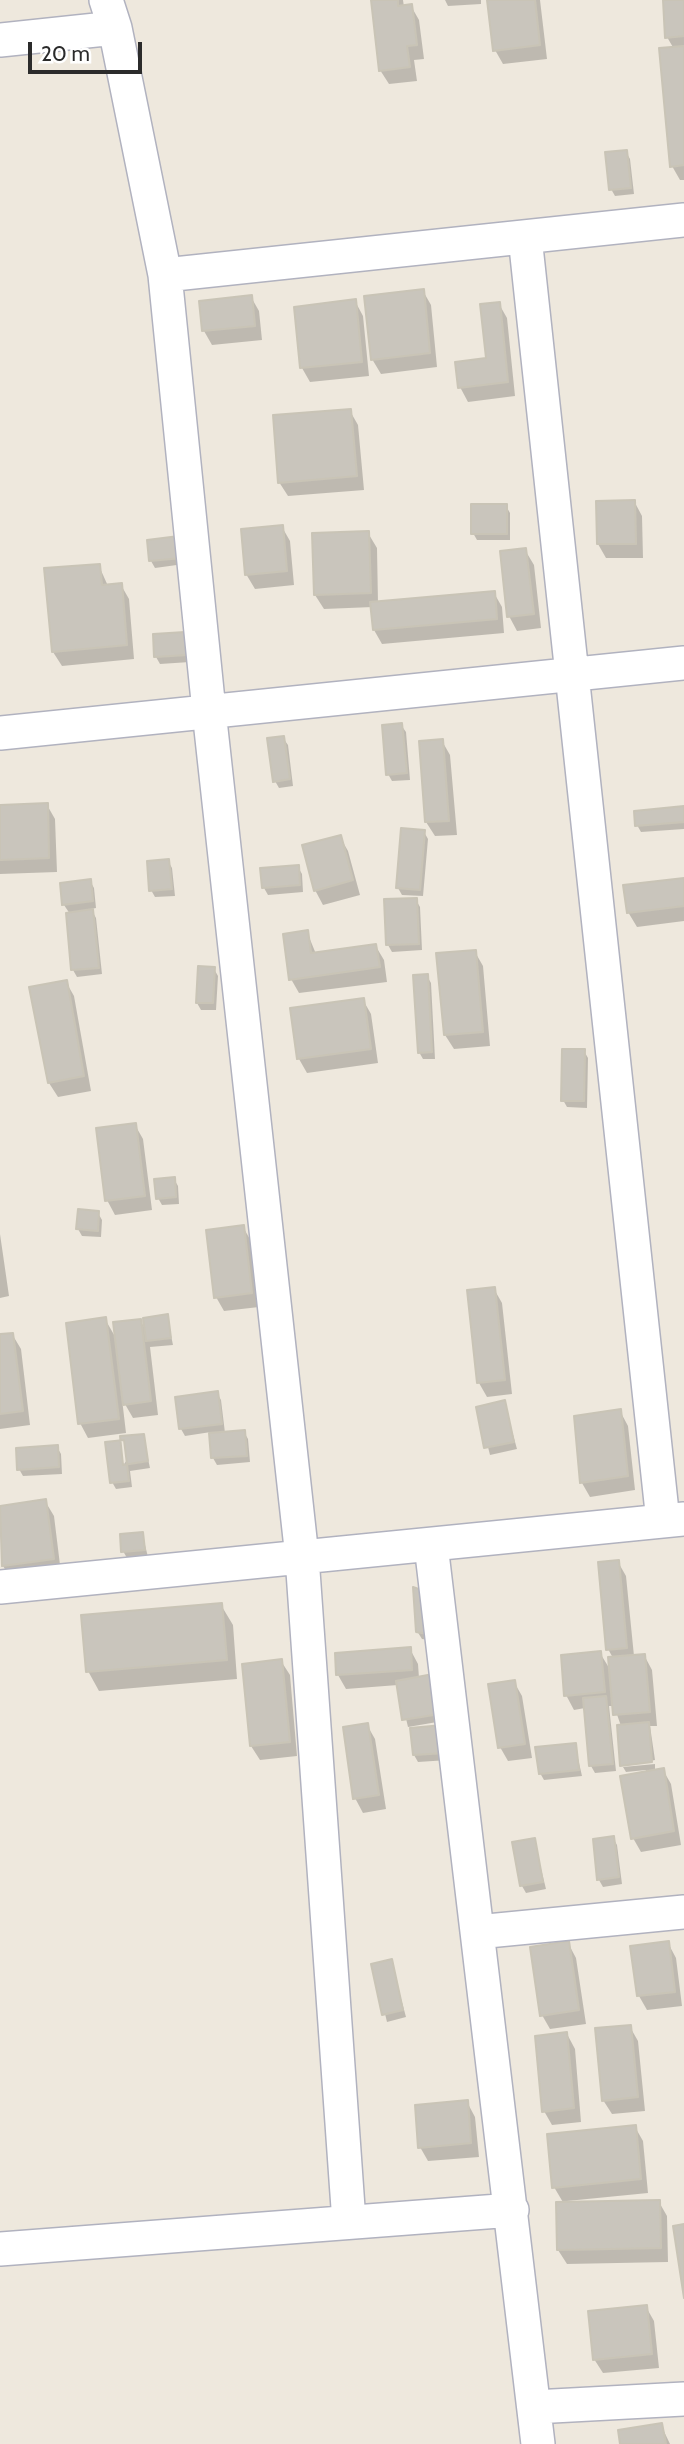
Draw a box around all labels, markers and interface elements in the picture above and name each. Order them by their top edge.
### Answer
scale bar [32,28,145,72]
text: 20 m [41,41,90,66]

